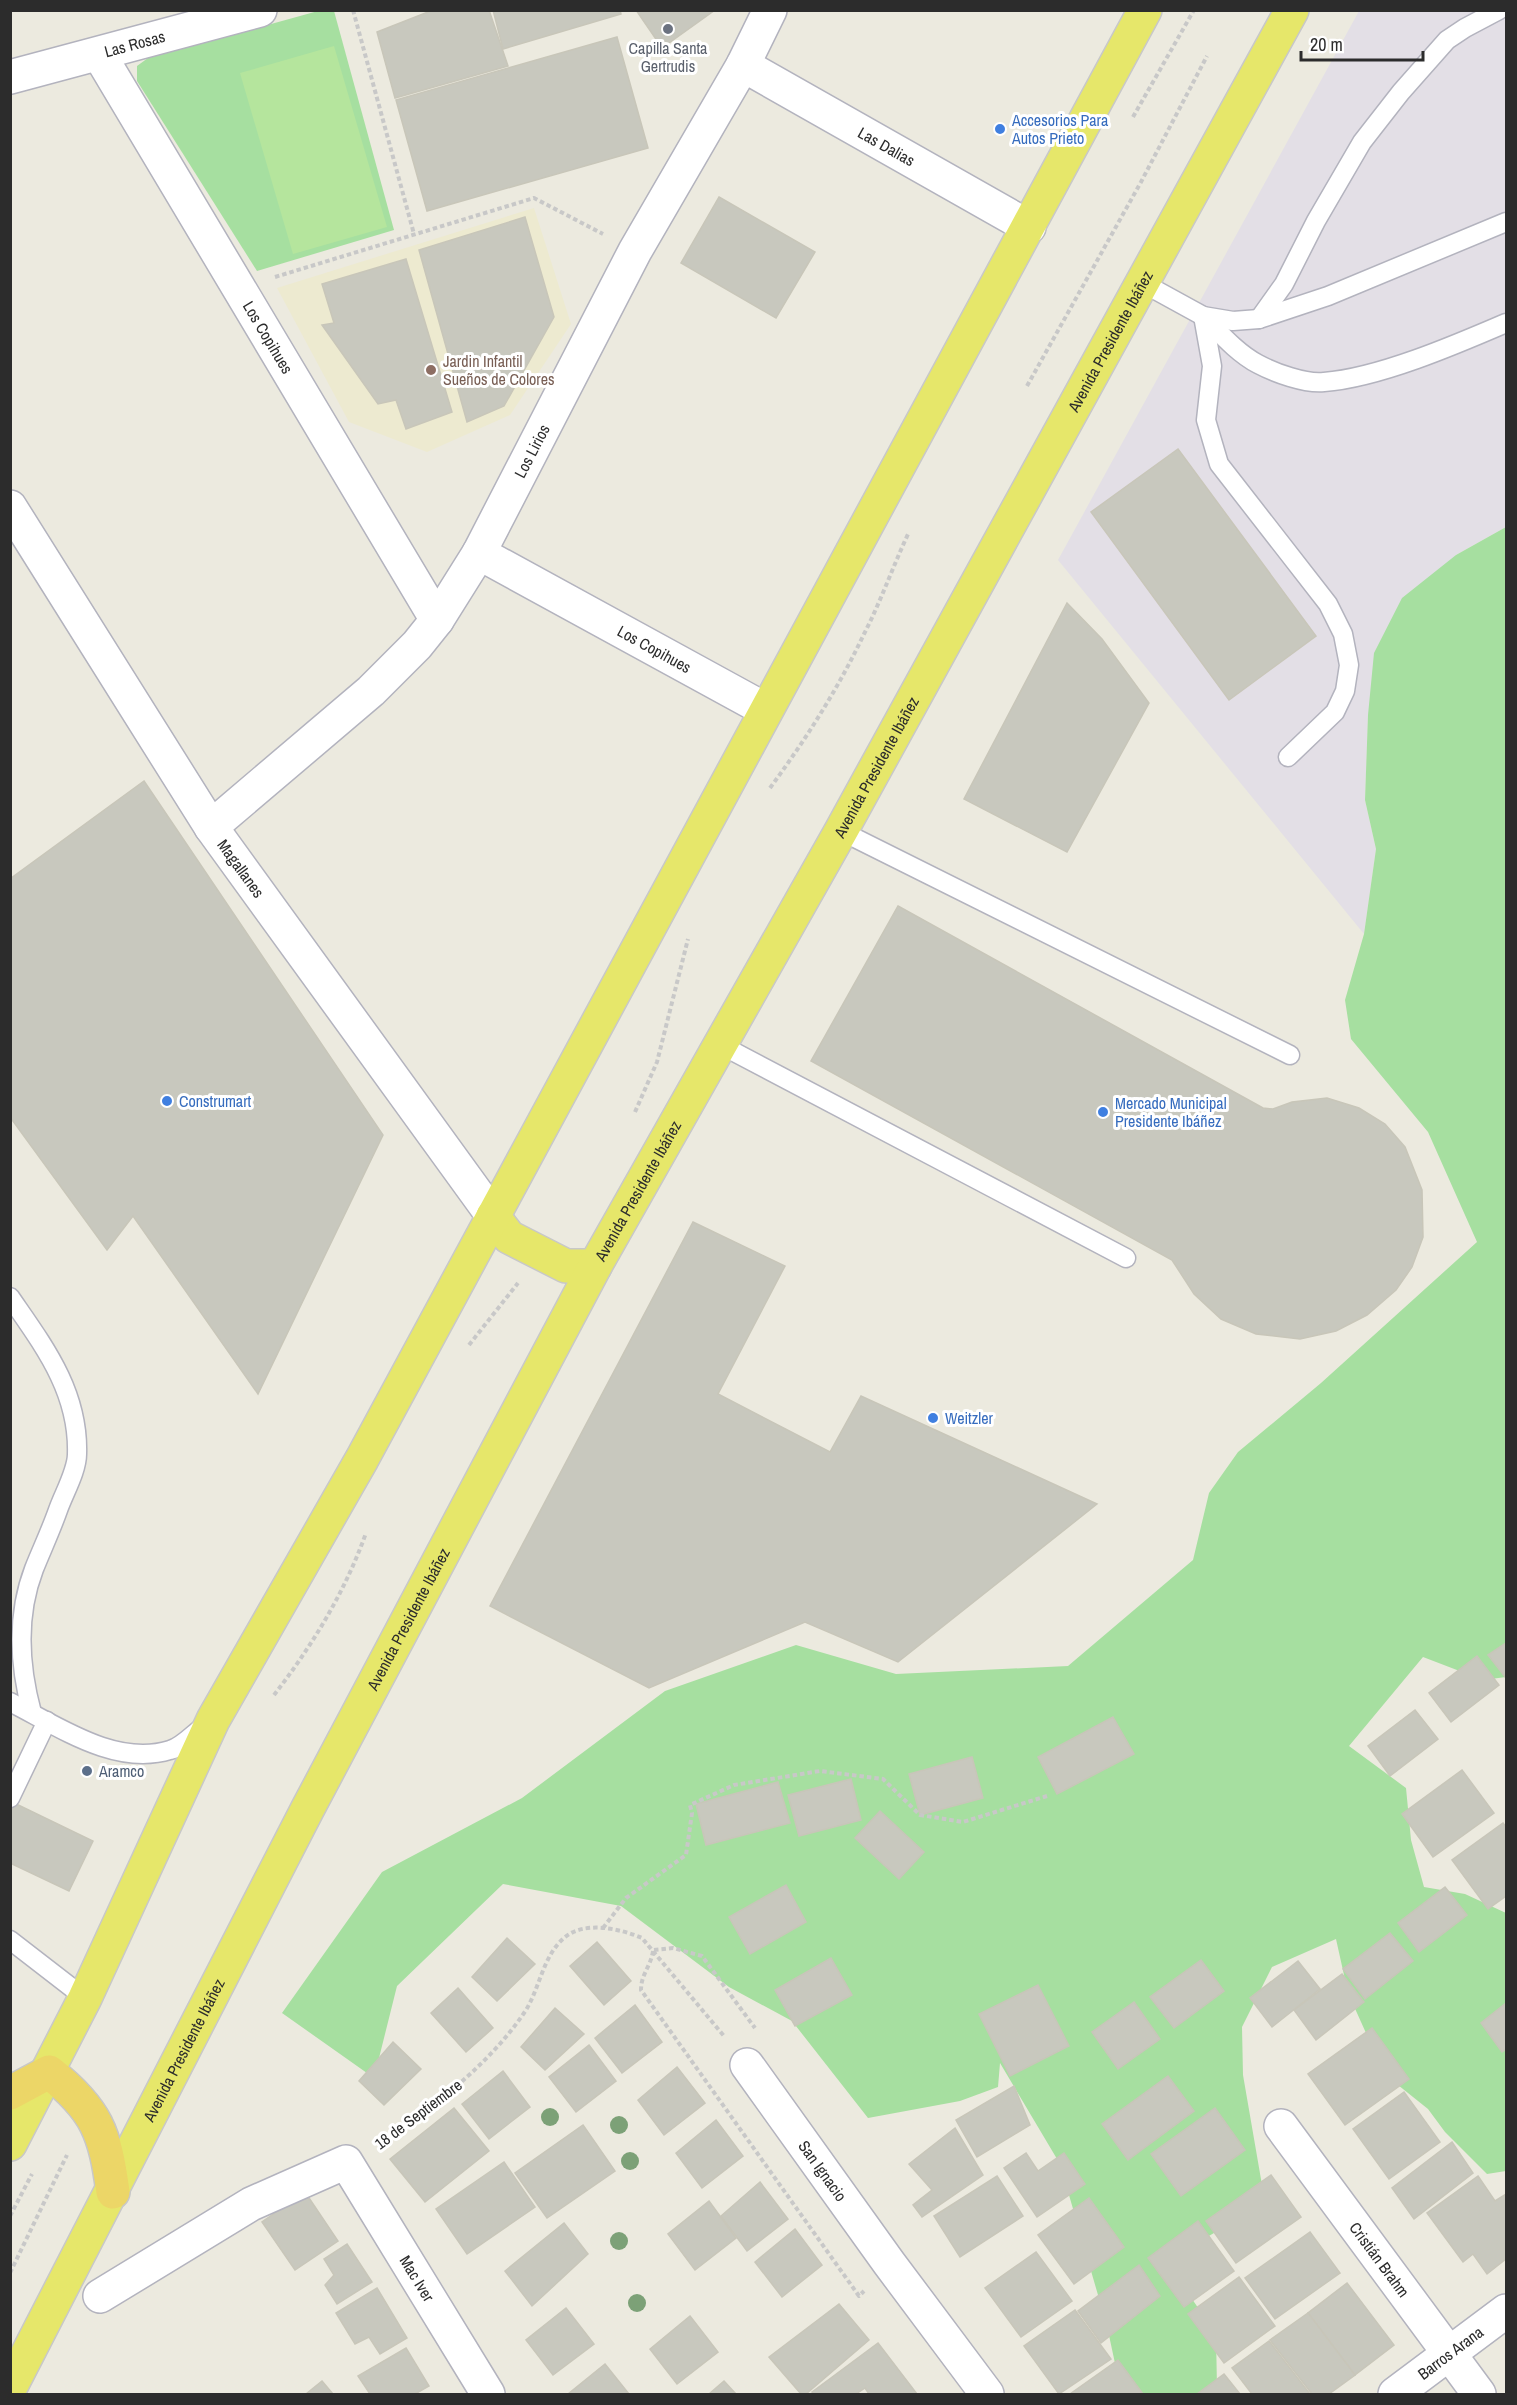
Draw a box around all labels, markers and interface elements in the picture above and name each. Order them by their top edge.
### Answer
marker: Capilla Santa Gertrudis [661,22,675,36]
scale bar [1301,24,1422,62]
street label: Las Rosas [102,25,167,62]
text: 20 m [1310,32,1343,57]
place label: Capilla Santa Gertrudis [629,37,708,77]
place label: Accesorios Para Autos Prieto [1011,109,1109,149]
street label: Las Dalias [854,121,919,171]
marker: Accesorios Para Autos Prieto [993,122,1007,136]
street label: Avenida Presidente Ibáñez [1062,266,1158,417]
street label: Los Copihues [238,297,298,378]
place label: Jardin Infantil Sueños de Colores [443,350,555,390]
marker: Jardin Infantil Sueños de Colores [424,363,438,377]
street label: Los Lirios [509,420,555,482]
street label: Los Copihues [614,620,695,678]
street label: Avenida Presidente Ibáñez [828,692,924,843]
street label: Magallanes [212,835,270,902]
place label: Construmart [179,1090,252,1112]
place label: Mercado Municipal Presidente Ibáñez [1115,1092,1227,1132]
marker: Construmart [160,1094,174,1108]
marker: Mercado Municipal Presidente Ibáñez [1096,1105,1110,1119]
street label: Avenida Presidente Ibáñez [589,1116,686,1266]
place label: Weitzler [945,1407,994,1429]
marker: Weitzler [926,1411,940,1425]
street label: Avenida Presidente Ibáñez [361,1544,455,1695]
place label: Aramco [98,1760,144,1782]
marker: Aramco [80,1764,94,1778]
street label: Avenida Presidente Ibáñez [137,1974,230,2126]
street label: 18 de Septiembre [370,2074,466,2154]
street label: San Ignacio [793,2136,852,2206]
street label: Cristián Brahm [1345,2217,1415,2302]
street label: Mac Iver [395,2251,440,2306]
street label: Barros Arana [1413,2321,1488,2384]

